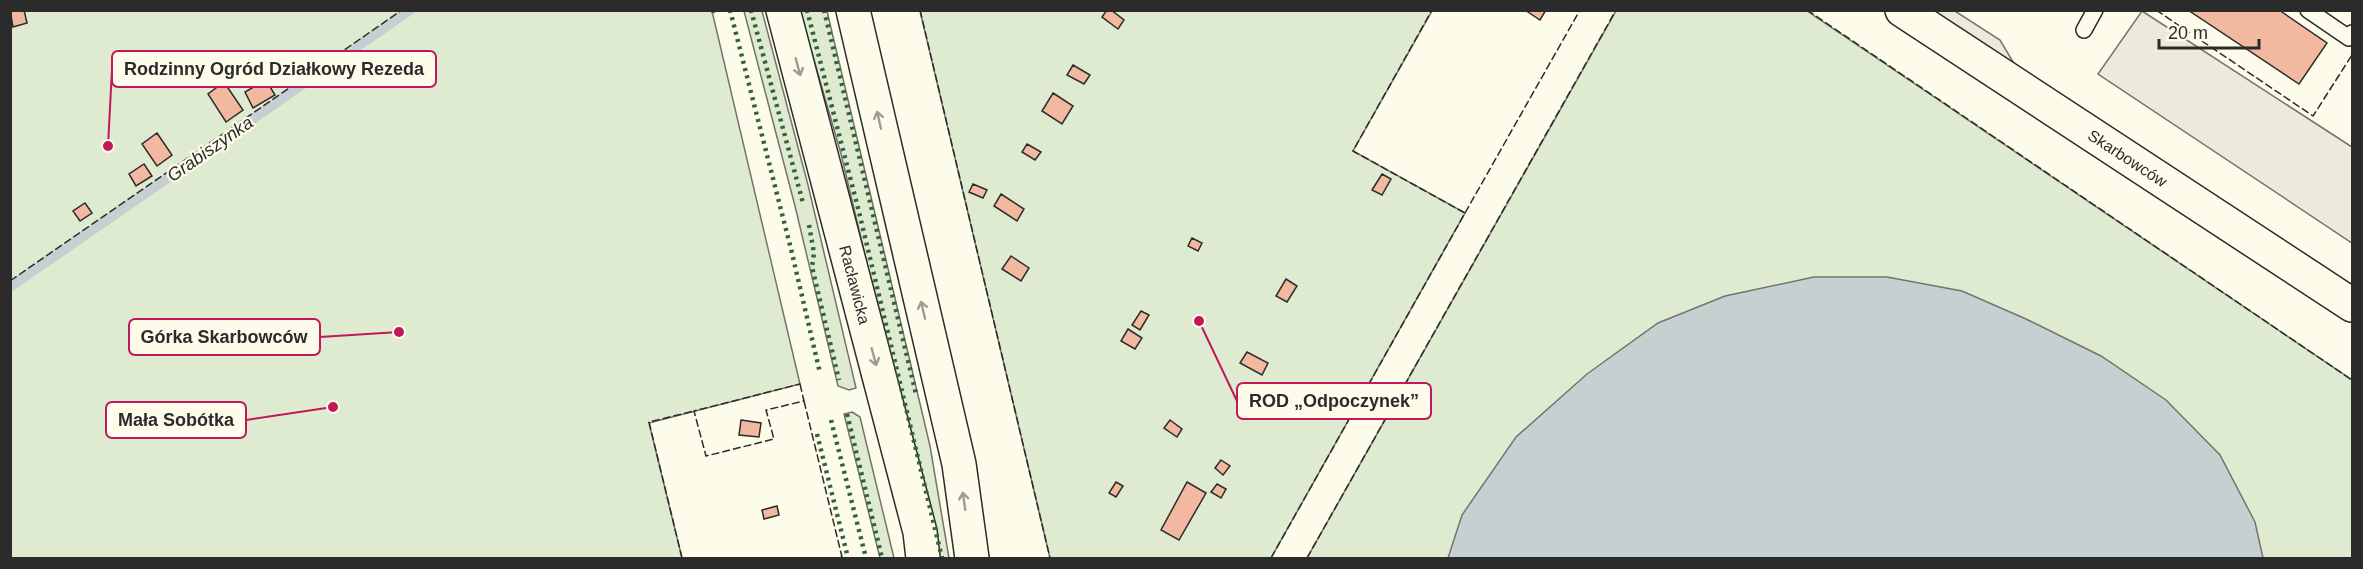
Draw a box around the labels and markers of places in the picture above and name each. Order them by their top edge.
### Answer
callout: Rodzinny Ogród Działkowy Rezeda [112,51,436,87]
callout: Górka Skarbowców [129,319,320,355]
callout: ROD „Odpoczynek” [1237,383,1431,419]
callout: Mała Sobótka [106,402,246,438]

